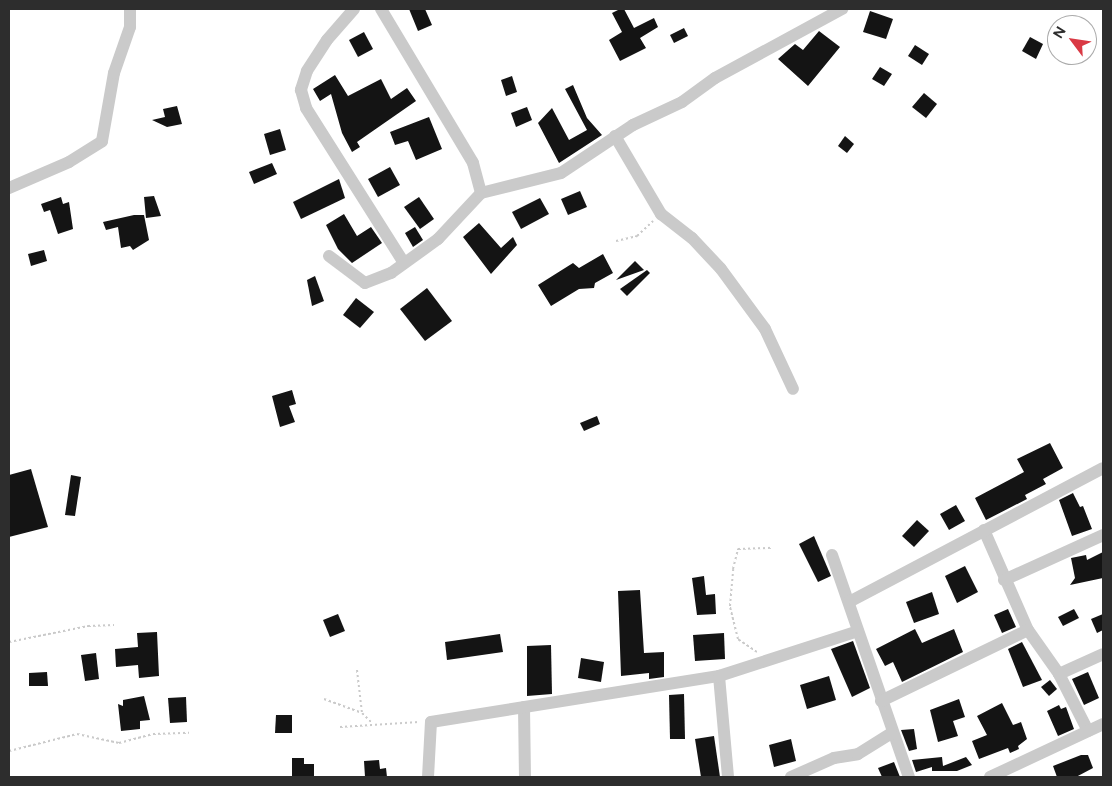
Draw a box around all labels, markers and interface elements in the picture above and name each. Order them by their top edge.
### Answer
north arrow [1047,15,1097,65]
text: N [1049,24,1070,42]

